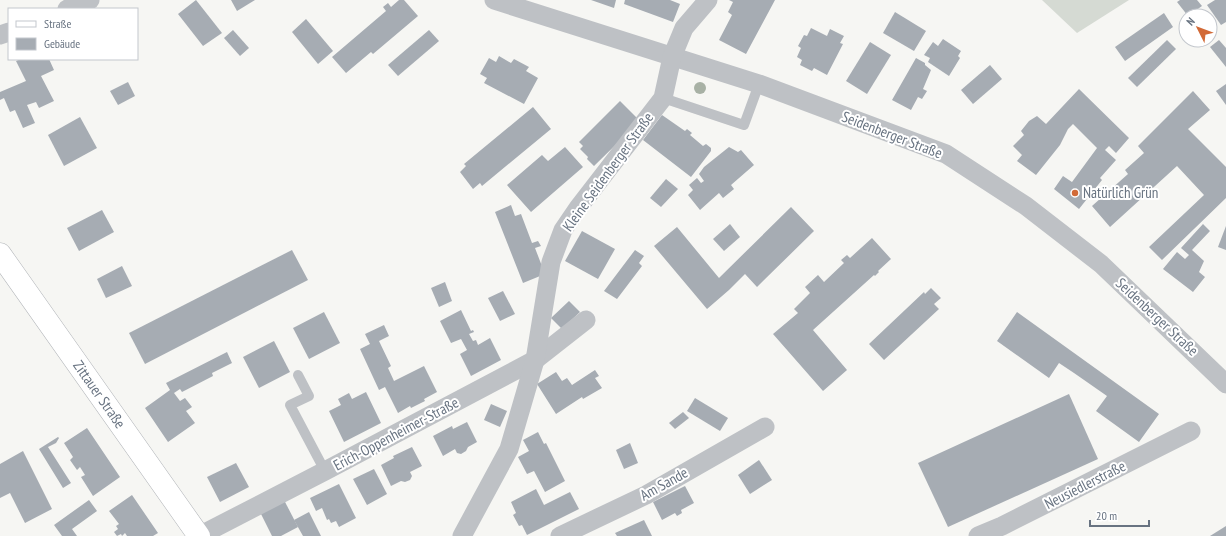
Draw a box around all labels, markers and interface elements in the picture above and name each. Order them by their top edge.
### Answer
legend [8,8,138,60]
north arrow [1178,8,1218,48]
text: N [1183,14,1198,28]
text: Straße [44,16,71,31]
text: Gebäude [44,36,80,51]
street label: Seidenberger Straße [839,107,945,162]
street label: Kleine Seidenberger Straße [558,109,657,235]
place label: Natürlich Grün [1083,183,1158,202]
marker: Natürlich Grün [1070,188,1080,198]
street label: Seidenberger Straße [1112,274,1203,360]
street label: Zittauer Straße [69,357,130,432]
street label: Erich-Oppenheimer-Straße [330,393,462,475]
street label: Neusiedlerstraße [1041,456,1128,513]
street label: Am Sande [637,463,691,504]
scale bar [1090,502,1149,528]
text: 20 m [1096,508,1117,523]

